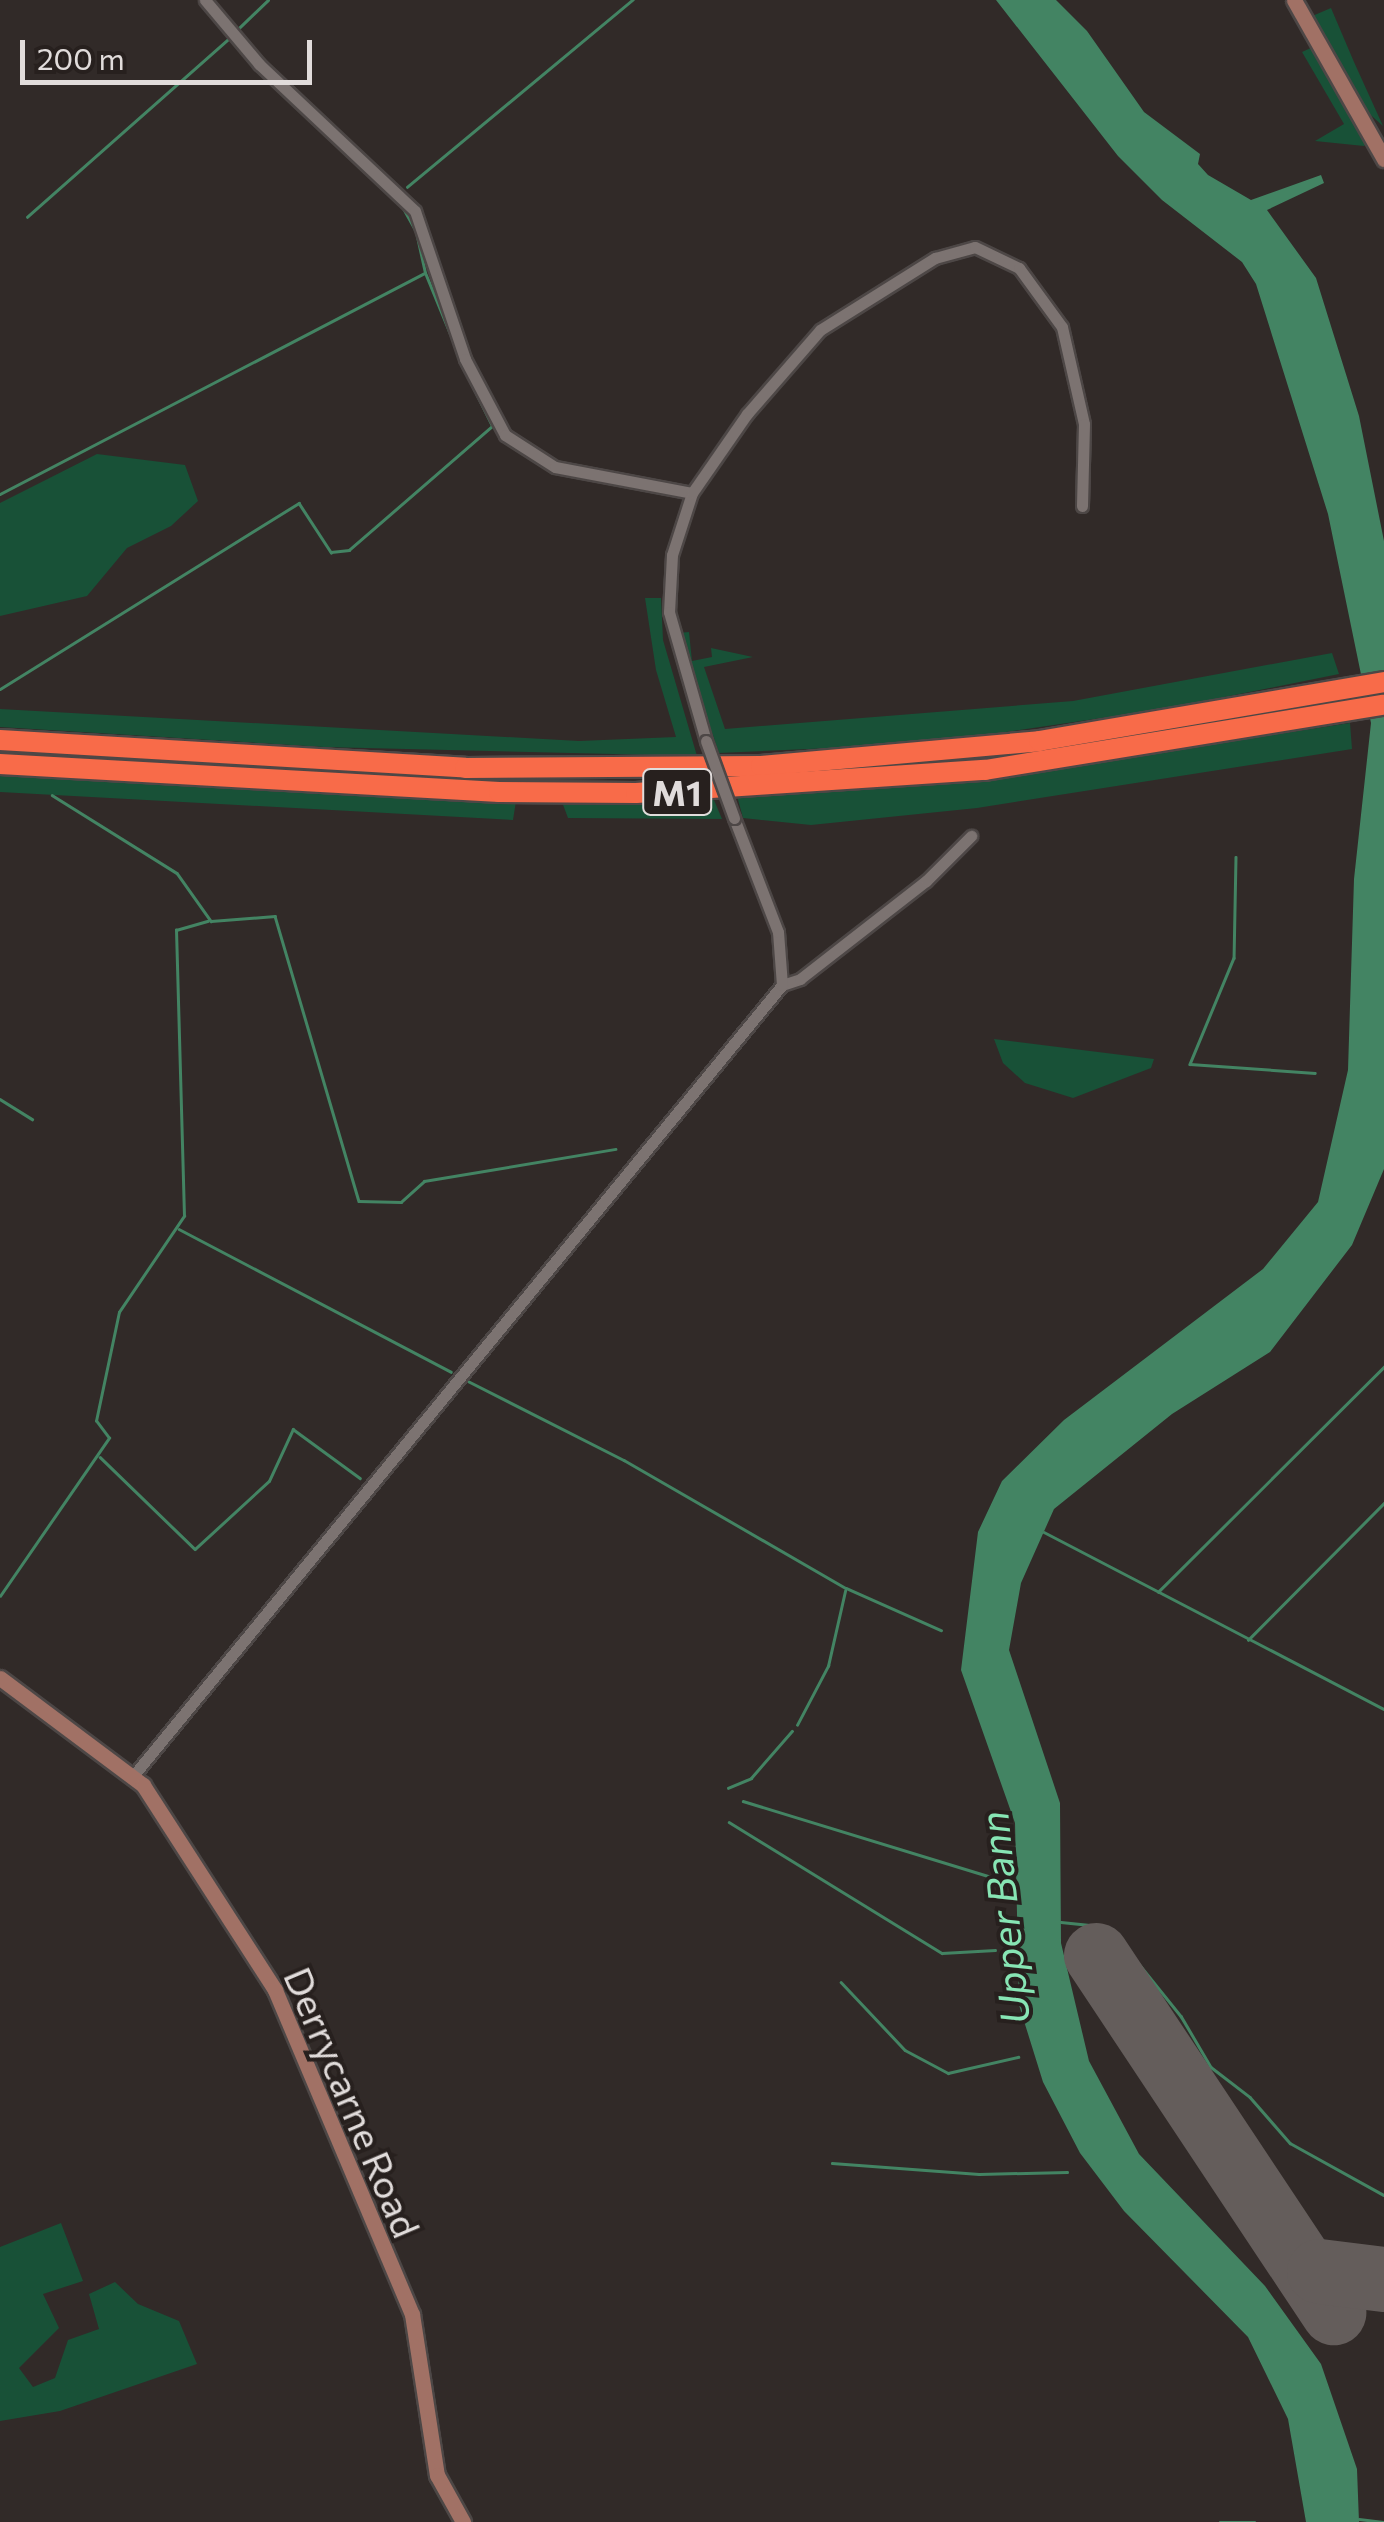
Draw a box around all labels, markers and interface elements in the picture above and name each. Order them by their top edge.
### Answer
scale bar [25,20,318,82]
text: 200 m [37,39,125,76]
road number: M1 [642,762,712,822]
water label: Upper Bann [968,1809,1038,2027]
street label: Derrycarne Road [276,1960,430,2244]

